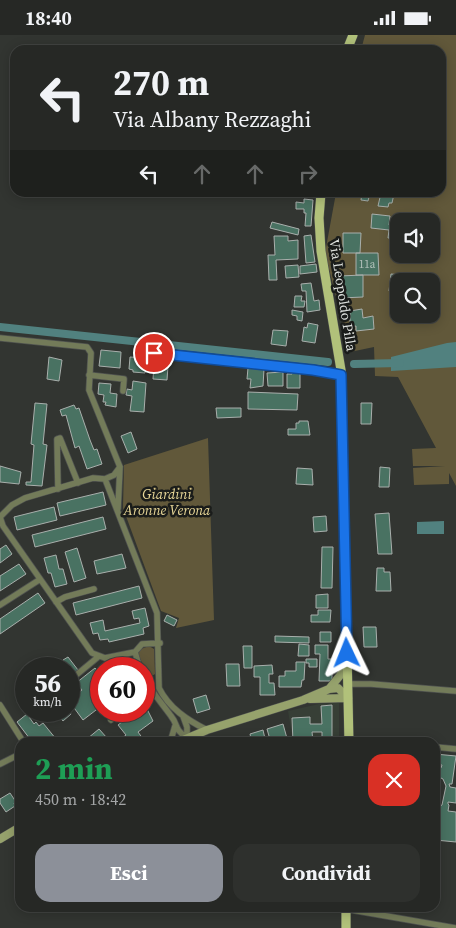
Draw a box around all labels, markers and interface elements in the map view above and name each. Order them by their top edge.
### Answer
text: 18:40 [25,5,72,31]
text: 270 m [113,59,209,107]
icon: left [30,65,95,130]
text: Via Albany Rezzaghi [113,104,311,134]
icon: left [135,160,163,188]
icon: ahead [188,160,216,188]
icon: ahead [241,160,269,188]
icon: right [294,160,322,188]
map controls [390,213,440,323]
button: sound [390,213,440,263]
street label: Via Leopoldo Pilla [324,238,362,353]
house number: 11a [359,257,376,272]
button: search [390,273,440,323]
pin [133,332,175,374]
icon: arrive [140,339,168,367]
park label: Giardini Aronne Verona [123,484,211,520]
position arrow [320,626,372,678]
speed limit sign: 60 [90,657,155,722]
text: 56 [34,666,61,700]
text: km/h [33,694,62,710]
text: 2 min [35,748,113,789]
button: close [368,754,420,806]
text: 450 m · 18:42 [35,788,126,810]
button: Esci [35,844,223,902]
button: Condividi [233,844,420,902]

